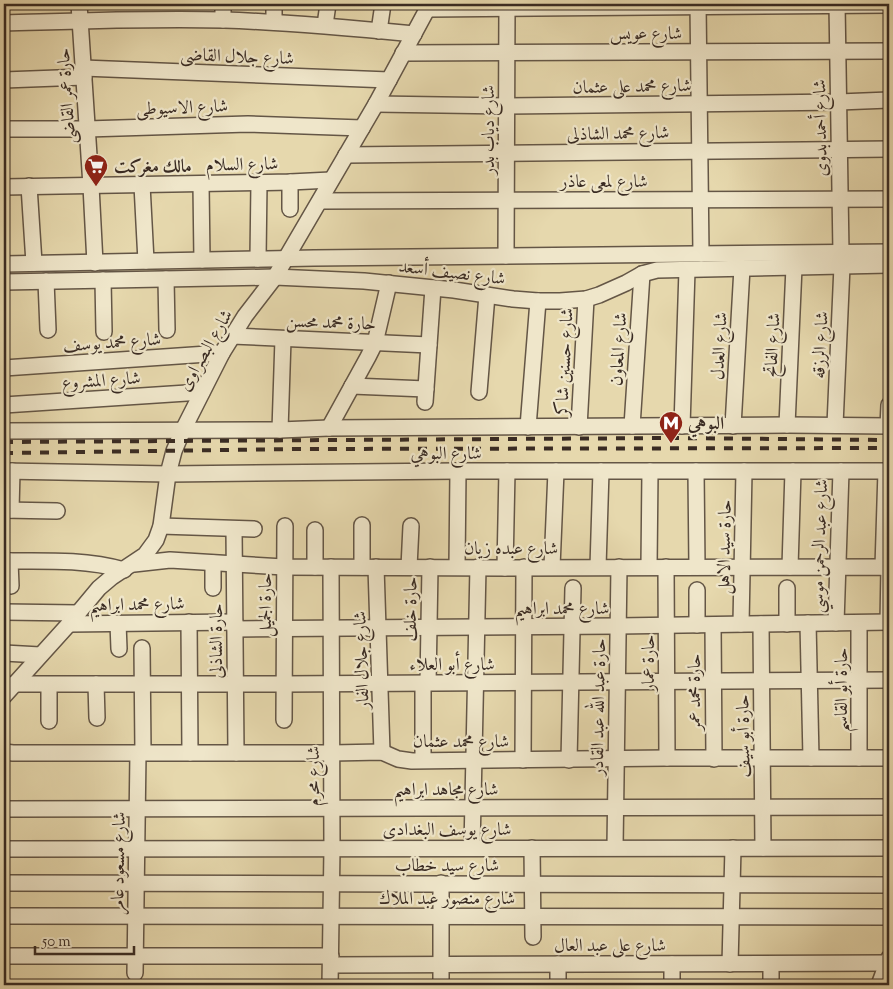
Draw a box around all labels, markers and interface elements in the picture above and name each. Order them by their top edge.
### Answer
street label: شارع عويس [610,22,682,48]
street label: شارع جلال القاضى [180,43,294,73]
street label: حارة عمر القاضى [52,47,84,145]
street label: شارع محمد على عثمان [572,74,692,102]
street label: شارع أحمد بدوى [806,79,836,177]
street label: شارع دياب بدر [477,85,503,177]
street label: شارع الاسيوطى [136,94,229,124]
street label: شارع محمد الشاذلى [566,121,670,149]
street label: شارع السلام [205,152,279,181]
supermarket icon: مالك مغركت [83,153,109,187]
place label: مالك مغركت [114,155,192,181]
street label: شارع لمعى عاذر [558,170,648,196]
street label: شارع نصيف أسعد [397,253,507,293]
street label: شارع البصراوى [173,305,241,397]
street label: شارع حسنين شاكر [550,307,582,419]
street label: حارة محمد محسن [285,309,377,339]
street label: شارع العدل [706,311,736,381]
street label: شارع الرزقه [807,311,837,379]
street label: شارع المعاون [604,312,636,387]
street label: شارع الفاتح [759,312,790,378]
street label: شارع محمد يوسف [62,328,162,360]
street label: شارع المشروع [61,366,141,398]
metro station icon: البوهي [658,410,684,444]
place label: البوهي [687,412,724,438]
street label: شارع البوهي [410,442,482,468]
street label: شارع عبد الرحمن موسي [806,479,838,614]
street label: حارة سيد الاهل [712,499,740,595]
street label: شارع عبده زيان [464,537,558,563]
street label: حارة الجميل [254,573,280,637]
street label: حارة خلف [398,576,426,642]
street label: شارع محمد ابراهيم [89,592,185,623]
street label: شارع محمد ابراهيم [514,597,610,626]
street label: حارة الشاذلى [205,603,231,679]
street label: شارع جلال الفار [348,610,378,711]
street label: حارة عمار [637,635,663,693]
street label: حارة عبد الله عبد القادر [583,638,614,778]
street label: حارة أبو القاسم [828,648,859,732]
street label: شارع أبو العلاء [409,651,495,679]
street label: حارة محمد عمر [683,653,709,733]
street label: حارة أبو سيف [729,694,759,778]
street label: شارع محمد عثمان [413,730,509,756]
street label: شارع محرم [302,746,329,806]
street label: شارع مجاهد ابراهيم [393,778,499,807]
street label: شارع مسعود عامر [106,811,134,915]
street label: شارع يوسف البغدادى [382,818,512,844]
street label: شارع سيد خطاب [395,854,499,880]
street label: شارع منصور عبد الملاك [379,887,515,913]
scale bar [35,924,134,956]
text: 50 m [41,932,71,953]
street label: شارع على عبد العال [554,934,666,960]

